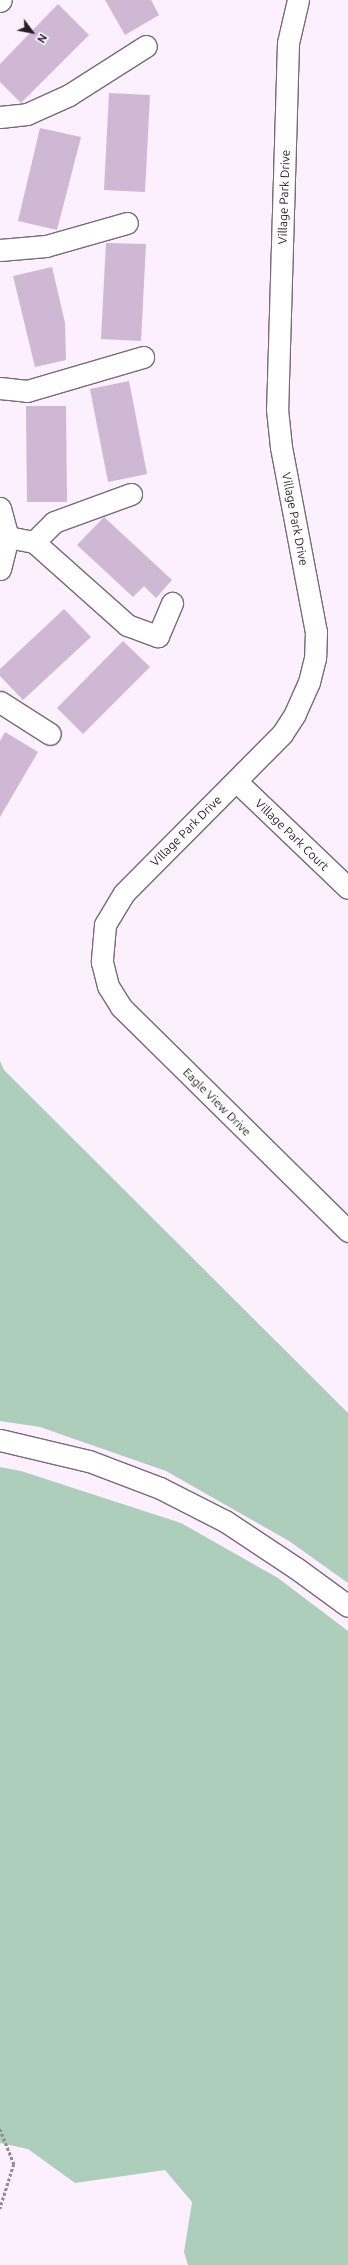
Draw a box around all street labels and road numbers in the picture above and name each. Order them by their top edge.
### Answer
street label: Village Park Drive [275,149,293,245]
street label: Village Park Drive [279,471,311,567]
street label: Village Park Drive [147,792,225,870]
street label: Village Park Court [252,796,332,874]
street label: Eagle View Drive [180,1065,254,1139]

